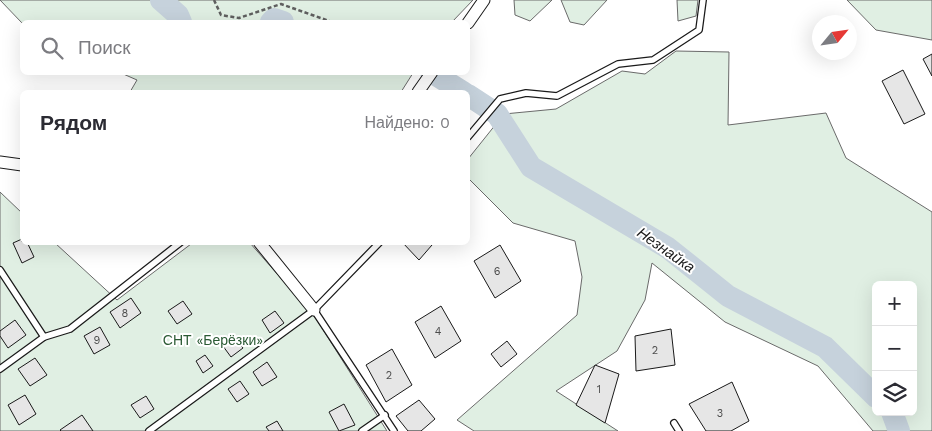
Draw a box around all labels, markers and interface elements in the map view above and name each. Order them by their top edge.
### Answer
north arrow [812,15,857,60]
search box [20,20,470,75]
icon: search [38,34,66,62]
text: Поиск [78,36,131,59]
text: Рядом [40,110,107,135]
text: Найдено: 0 [364,113,450,132]
water label: Незнайка [634,224,698,276]
house number: 6 [494,265,501,278]
map controls [872,281,917,416]
button: + [872,281,917,326]
house number: 8 [122,307,129,320]
house number: 4 [435,325,442,338]
button: − [872,326,917,371]
park label: СНТ «Берёзки» [163,332,263,348]
house number: 9 [94,334,101,347]
house number: 2 [652,344,658,357]
house number: 2 [386,369,392,382]
button: layers [872,371,917,416]
house number: 1 [597,383,601,396]
house number: 3 [717,407,723,420]

